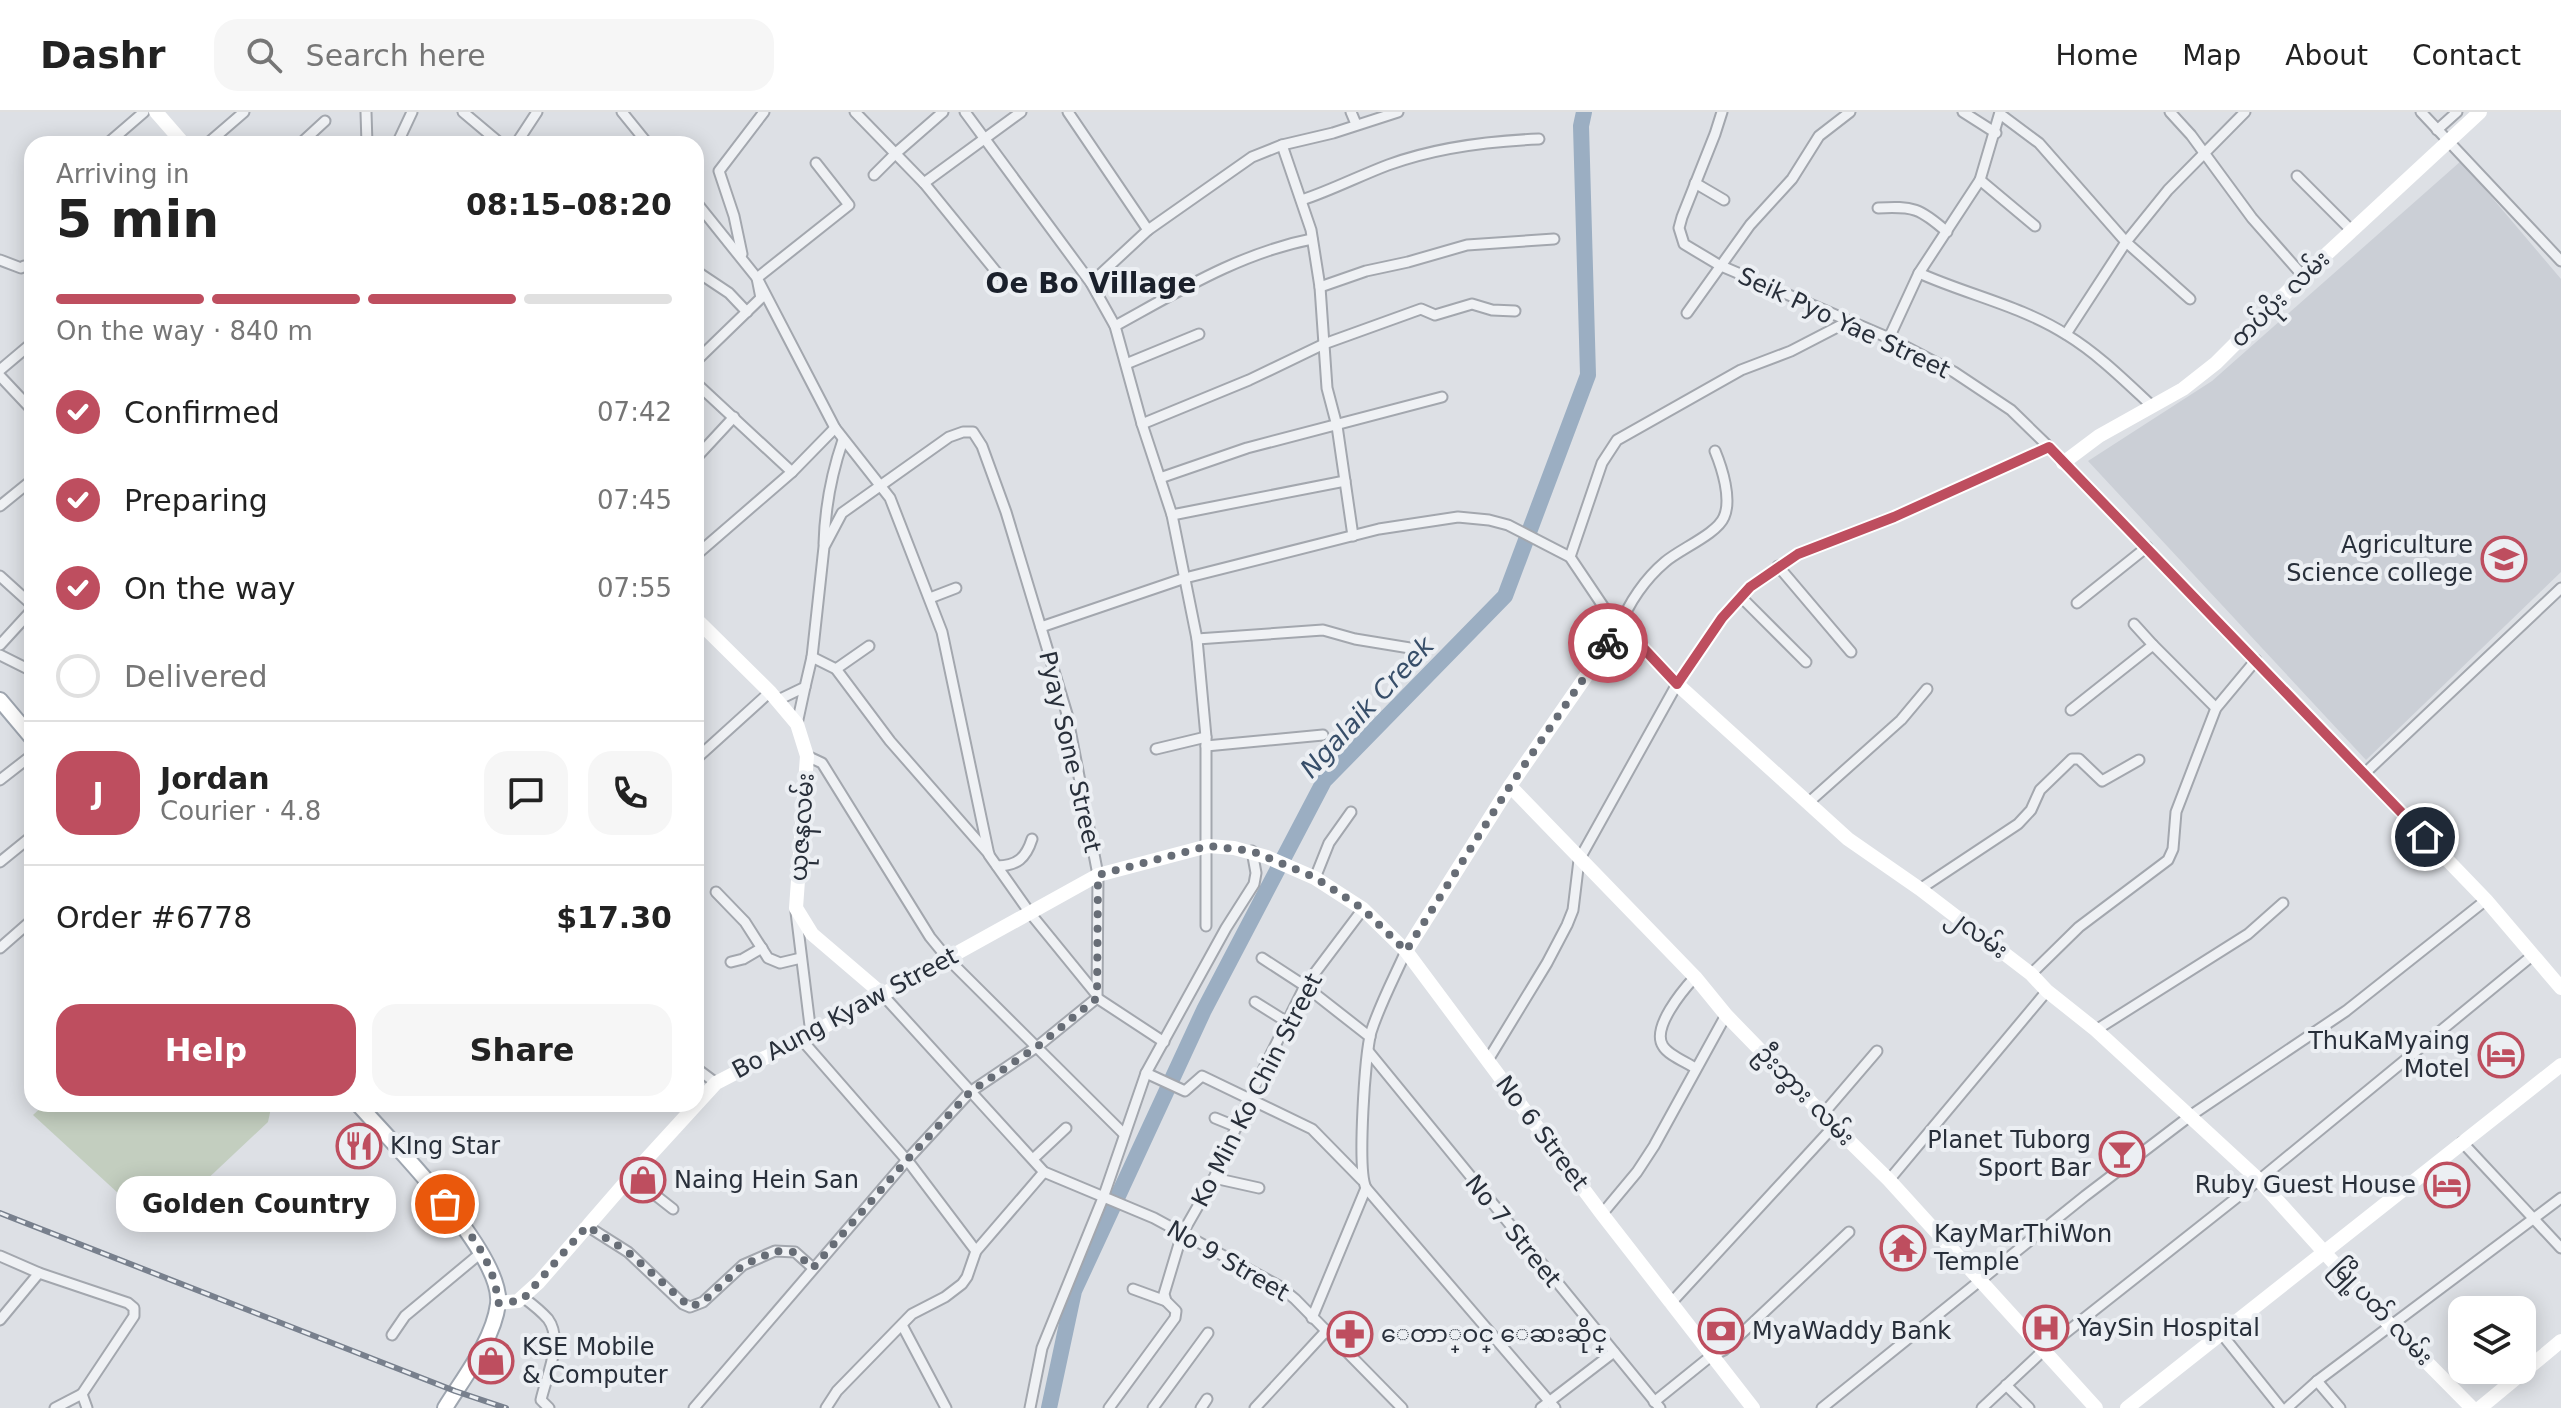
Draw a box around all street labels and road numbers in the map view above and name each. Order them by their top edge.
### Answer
street label: တပ်ပိုး လမ်း [2223,243,2339,357]
street label: Seik Pyo Yae Street [1734,262,1954,384]
street label: Pyay Sone Street [1033,649,1107,855]
street label: ယုဇနလမ်း [782,772,825,883]
street label: ၂လမ်း [1940,900,2015,969]
street label: Bo Aung Kyaw Street [727,942,963,1084]
street label: Ko Min Ko Chin Street [1186,969,1328,1211]
street label: ဦးဘွား လမ်း [1746,1037,1862,1155]
street label: No 6 Street [1490,1070,1594,1196]
street label: No 7 Street [1459,1169,1567,1293]
street label: No 9 Street [1162,1215,1294,1307]
street label: မြို့ပတ် လမ်း [2322,1252,2440,1374]

